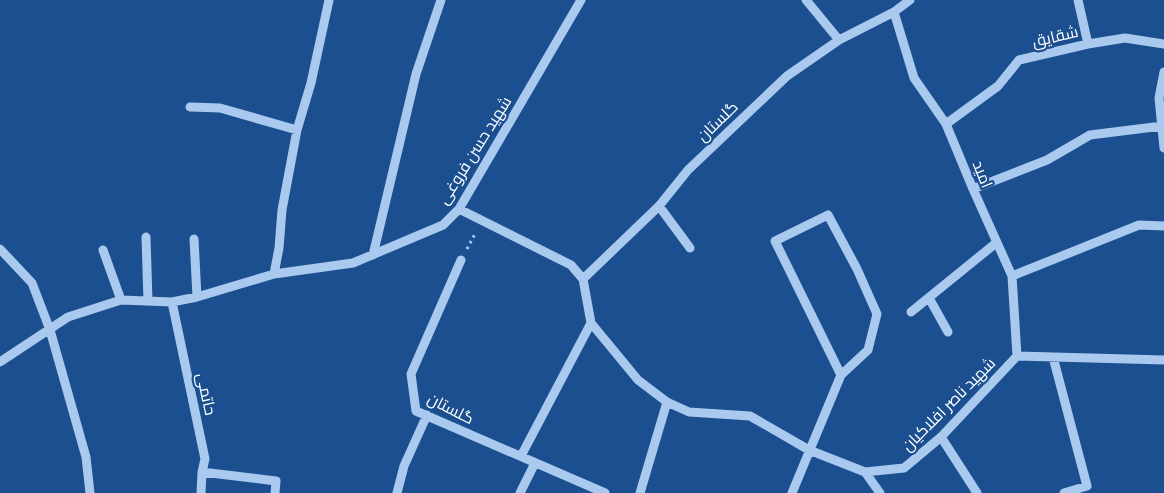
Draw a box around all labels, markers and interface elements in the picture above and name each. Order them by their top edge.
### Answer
street label: شقایق [1030,21,1080,53]
street label: شهید حسن فروغی [433,92,517,209]
street label: گلستان [692,97,743,147]
street label: امید [967,157,997,191]
street label: شهید ناصر افلاکیان [897,353,1001,457]
street label: حاتمی [191,371,221,417]
street label: گلستان [423,388,478,430]

